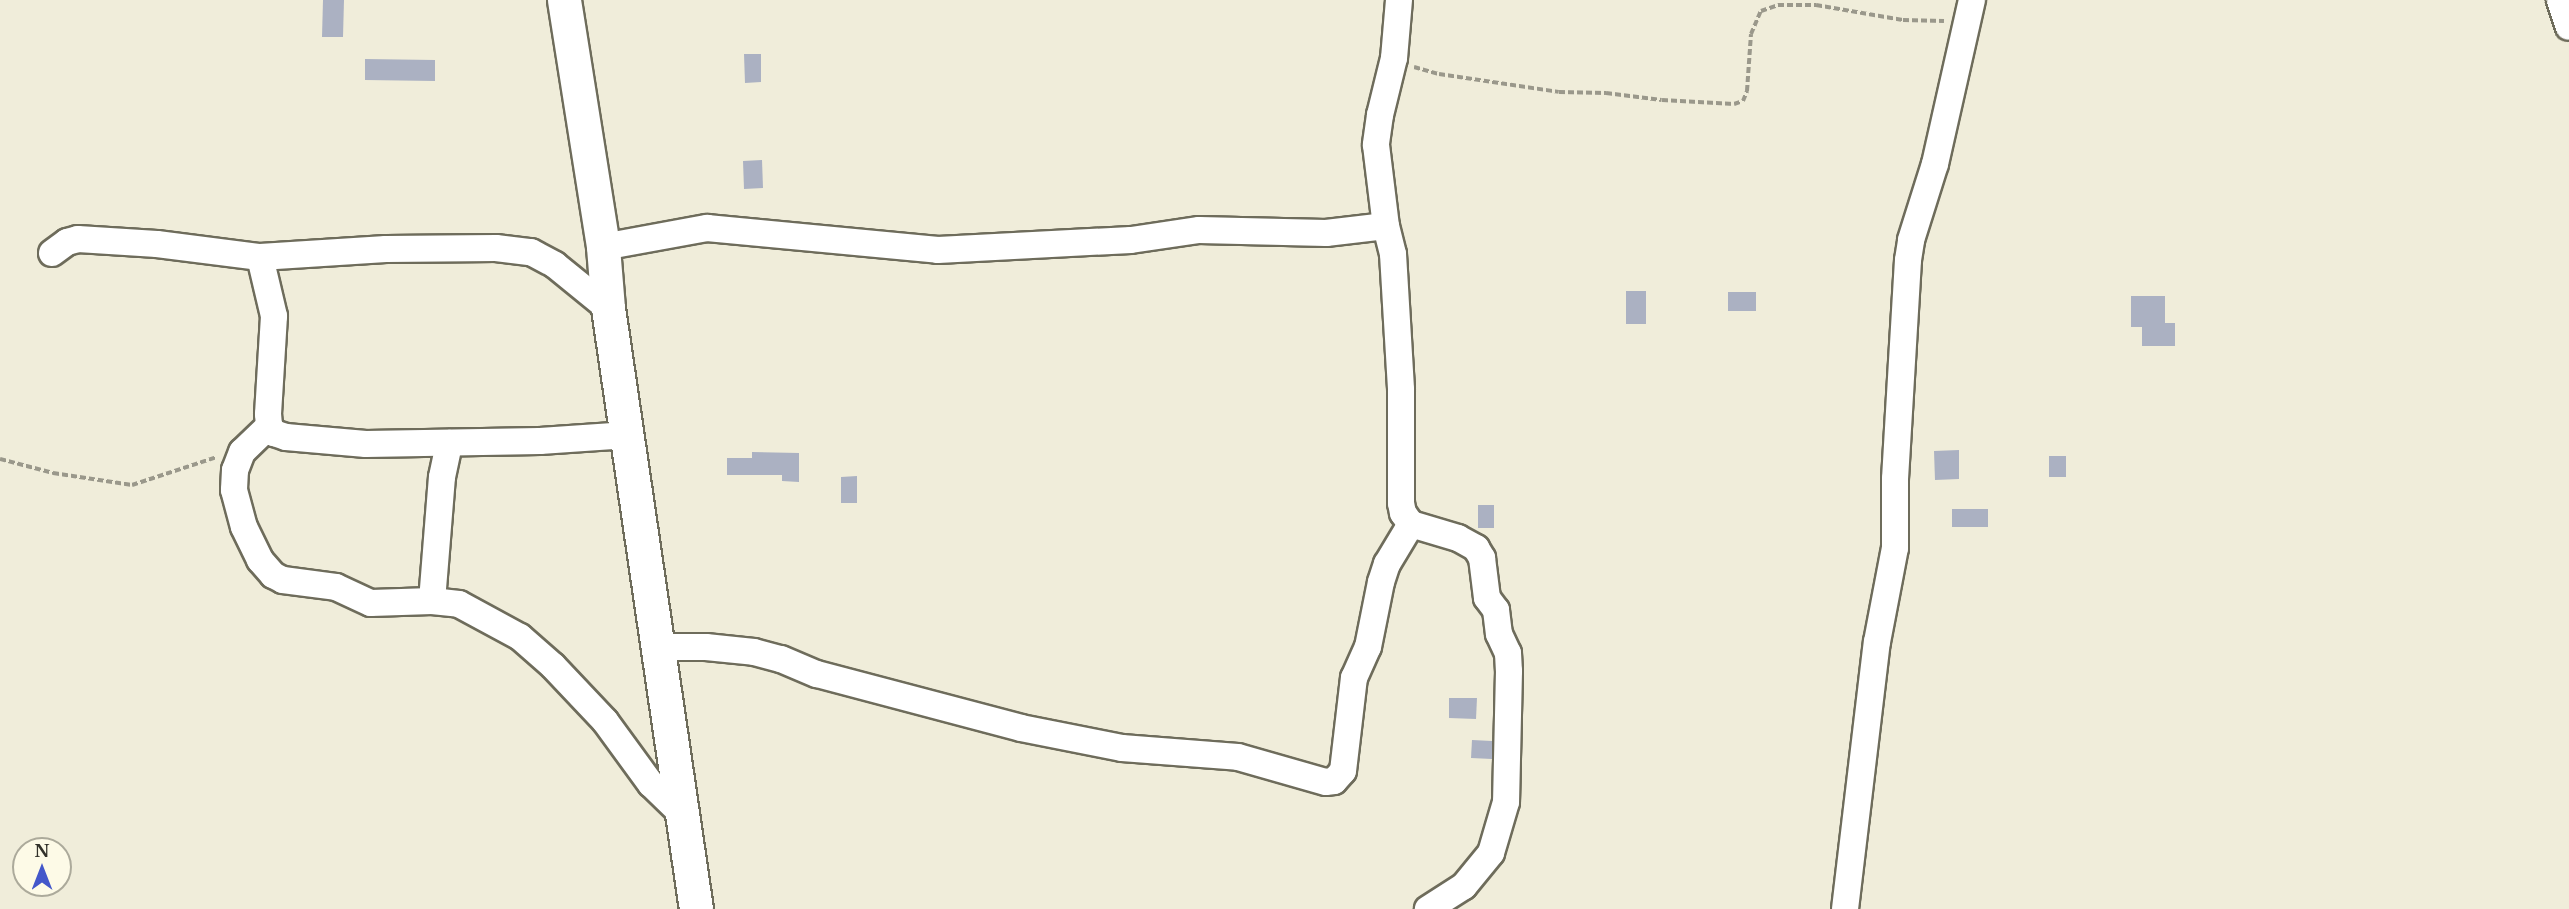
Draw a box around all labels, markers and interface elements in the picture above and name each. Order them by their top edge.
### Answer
north arrow [12,837,72,897]
text: N [34,841,50,861]

